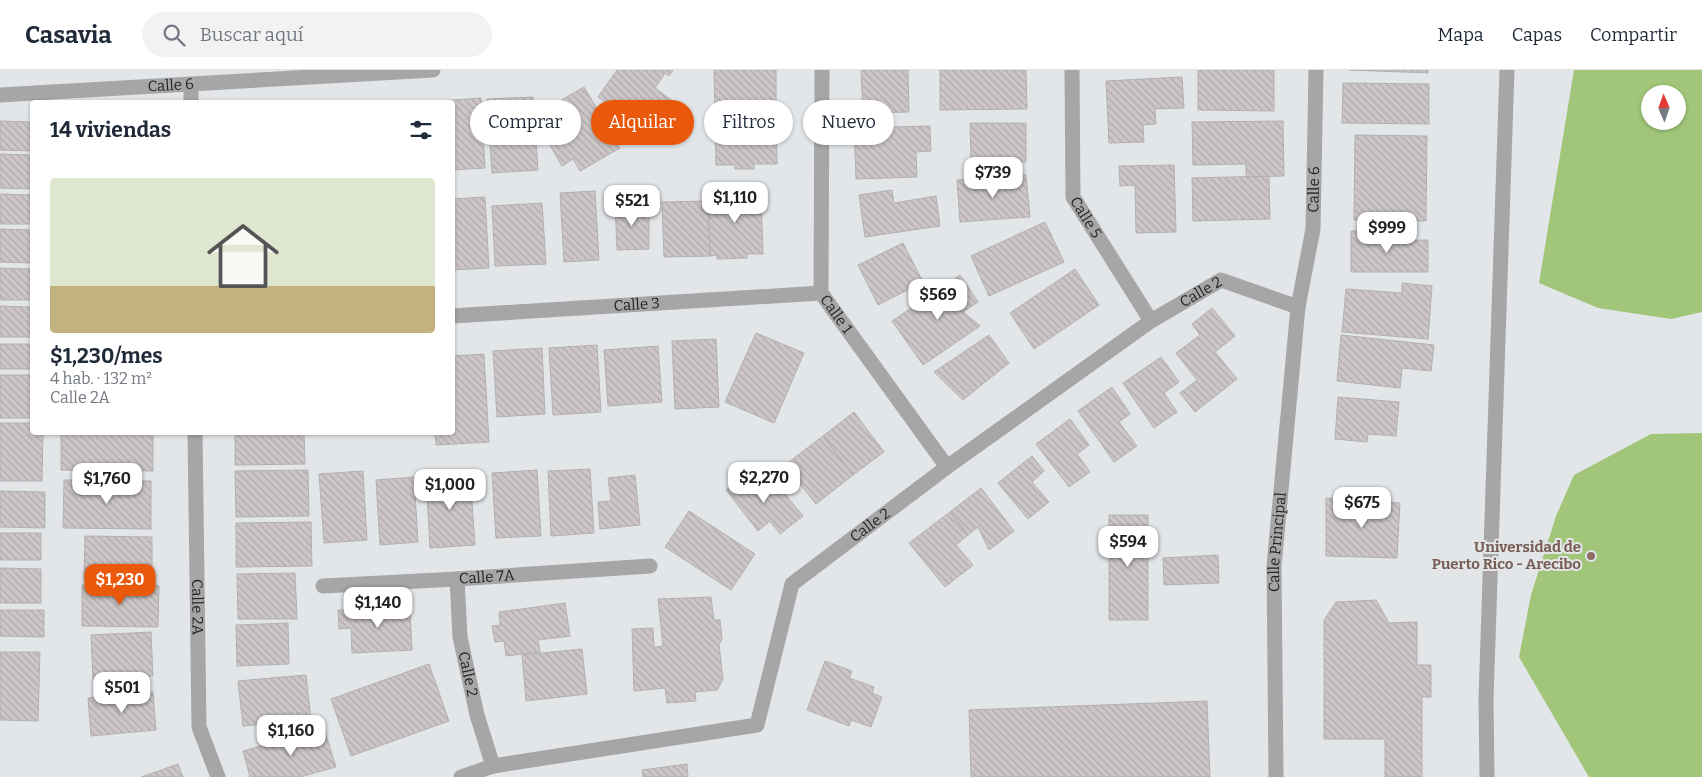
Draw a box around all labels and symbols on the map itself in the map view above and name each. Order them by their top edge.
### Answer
street label: Calle 6 [147,75,195,95]
north arrow [1641,85,1686,130]
pin: $739 [963,156,1023,199]
street label: Calle 6 [1304,166,1323,213]
pin: $1,110 [694,182,776,224]
pin: $521 [602,184,662,227]
street label: Calle 5 [1066,193,1106,241]
pin: $999 [1357,212,1417,254]
street label: Calle 2 [1177,273,1225,311]
pin: $569 [908,278,968,321]
street label: Calle 1 [816,291,856,337]
street label: Calle 3 [613,294,660,315]
pin: $1,760 [66,462,148,505]
pin: $2,270 [723,462,805,504]
pin: $1,000 [409,468,491,511]
pin: $675 [1332,486,1392,529]
street label: Calle Principal [1265,491,1290,592]
street label: Calle 2 [846,504,894,546]
pin: $594 [1098,526,1158,568]
place label: Universidad de Puerto Rico - Arecibo [1432,538,1581,573]
marker: Universidad de Puerto Rico - Arecibo [1585,550,1597,562]
pin: $1,230 [79,564,161,606]
street label: Calle 7A [458,566,515,588]
street label: Calle 2A [188,579,207,636]
pin: $1,140 [337,586,419,629]
street label: Calle 2 [454,650,482,698]
pin: $501 [92,672,152,714]
pin: $1,160 [250,714,332,757]

